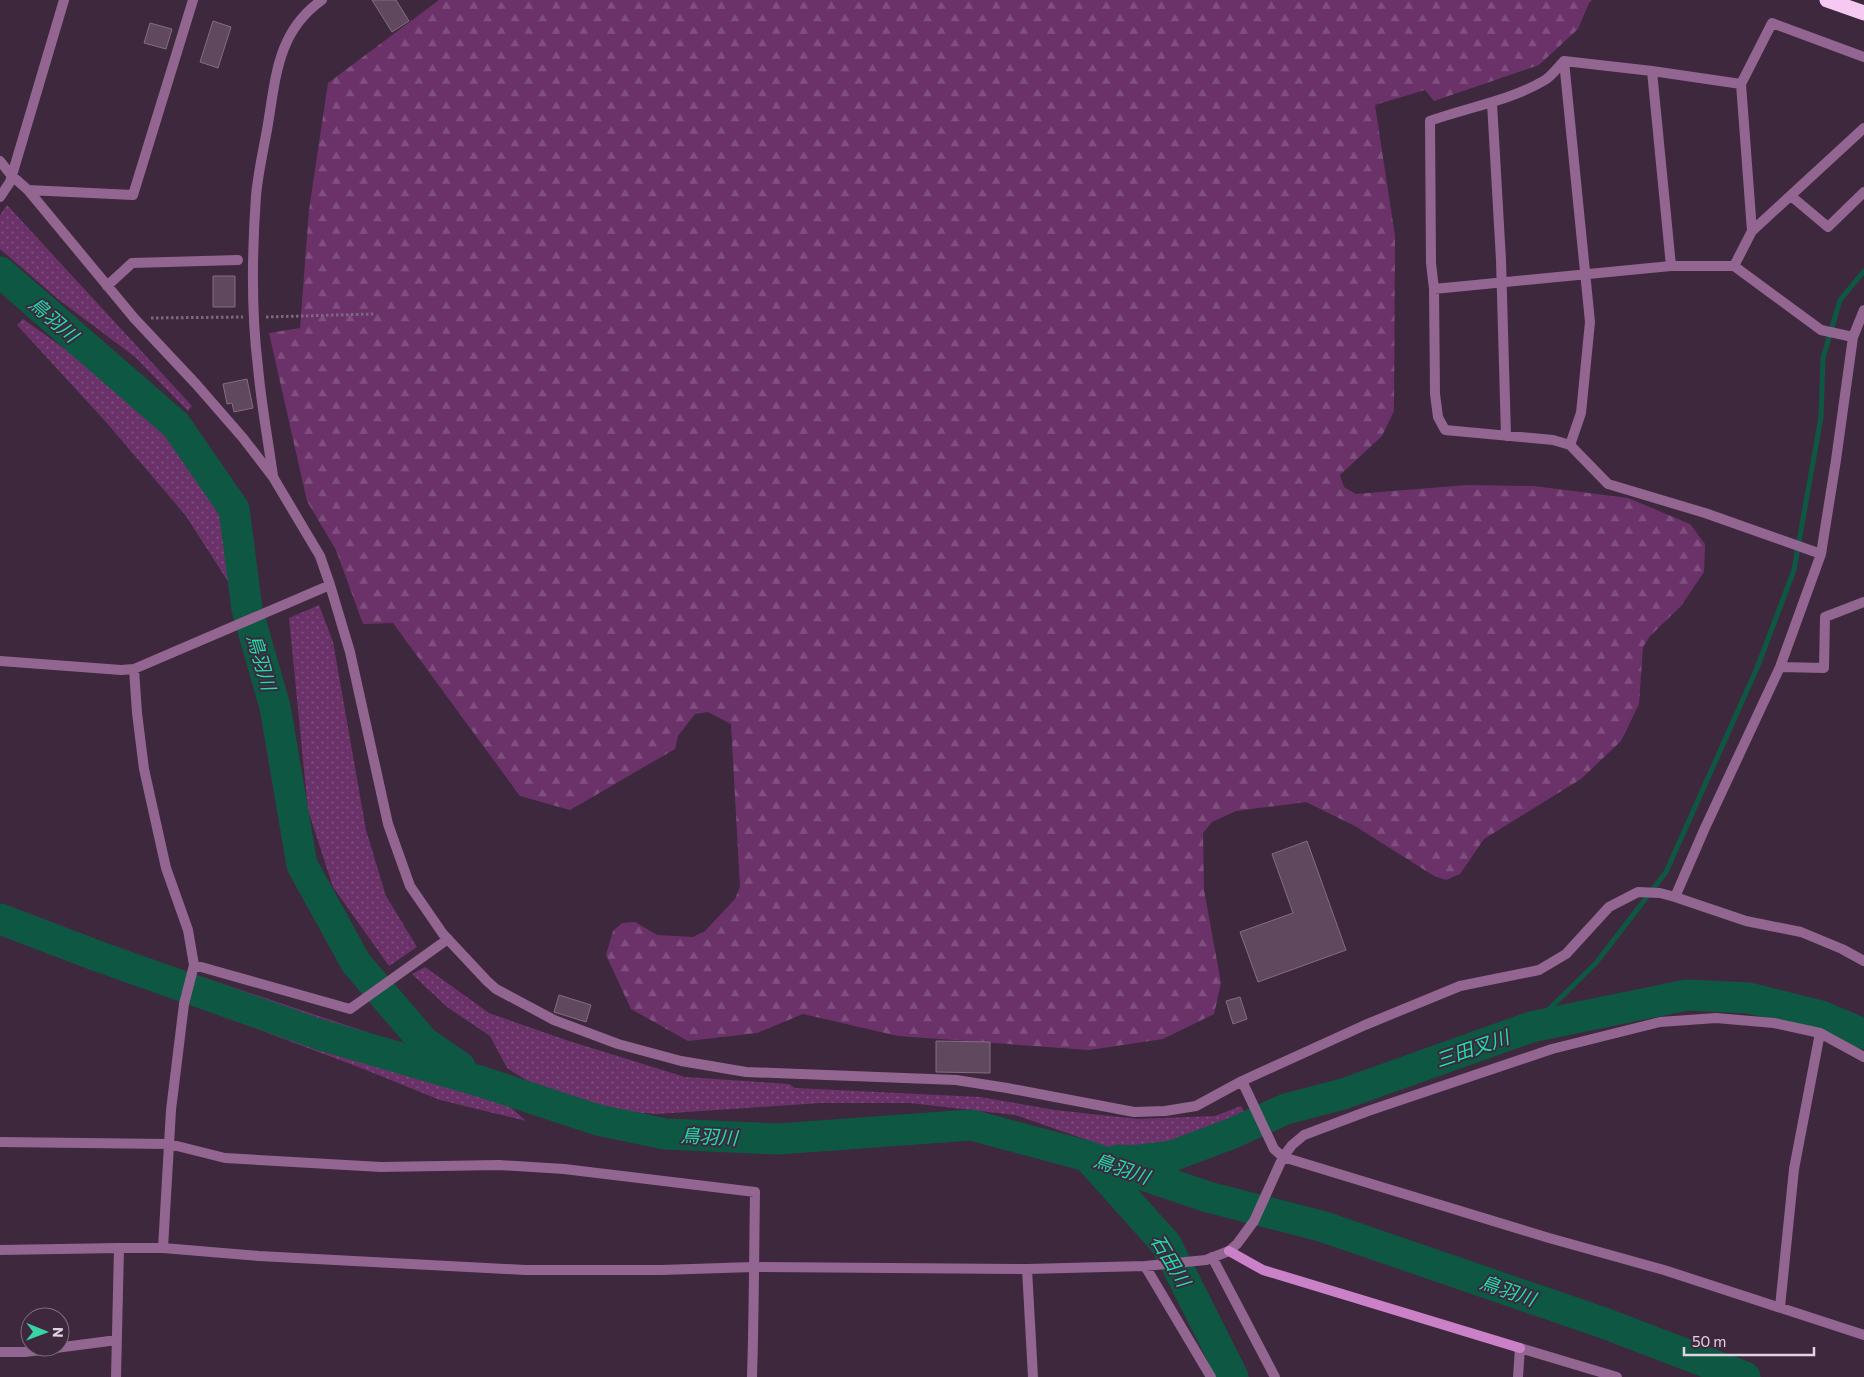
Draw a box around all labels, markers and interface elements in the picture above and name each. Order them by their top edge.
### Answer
water label: 鳥羽川 [25,292,85,348]
water label: 鳥羽川 [243,631,281,694]
water label: 三田叉川 [1432,1024,1514,1071]
water label: 鳥羽川 [680,1123,740,1149]
water label: 鳥羽川 [1091,1148,1155,1189]
water label: 石田川 [1146,1230,1197,1292]
water label: 鳥羽川 [1477,1270,1541,1311]
north arrow [20,1307,70,1357]
scale bar [1684,1324,1814,1356]
text: N [50,1327,67,1338]
text: 50 m [1692,1332,1726,1350]

